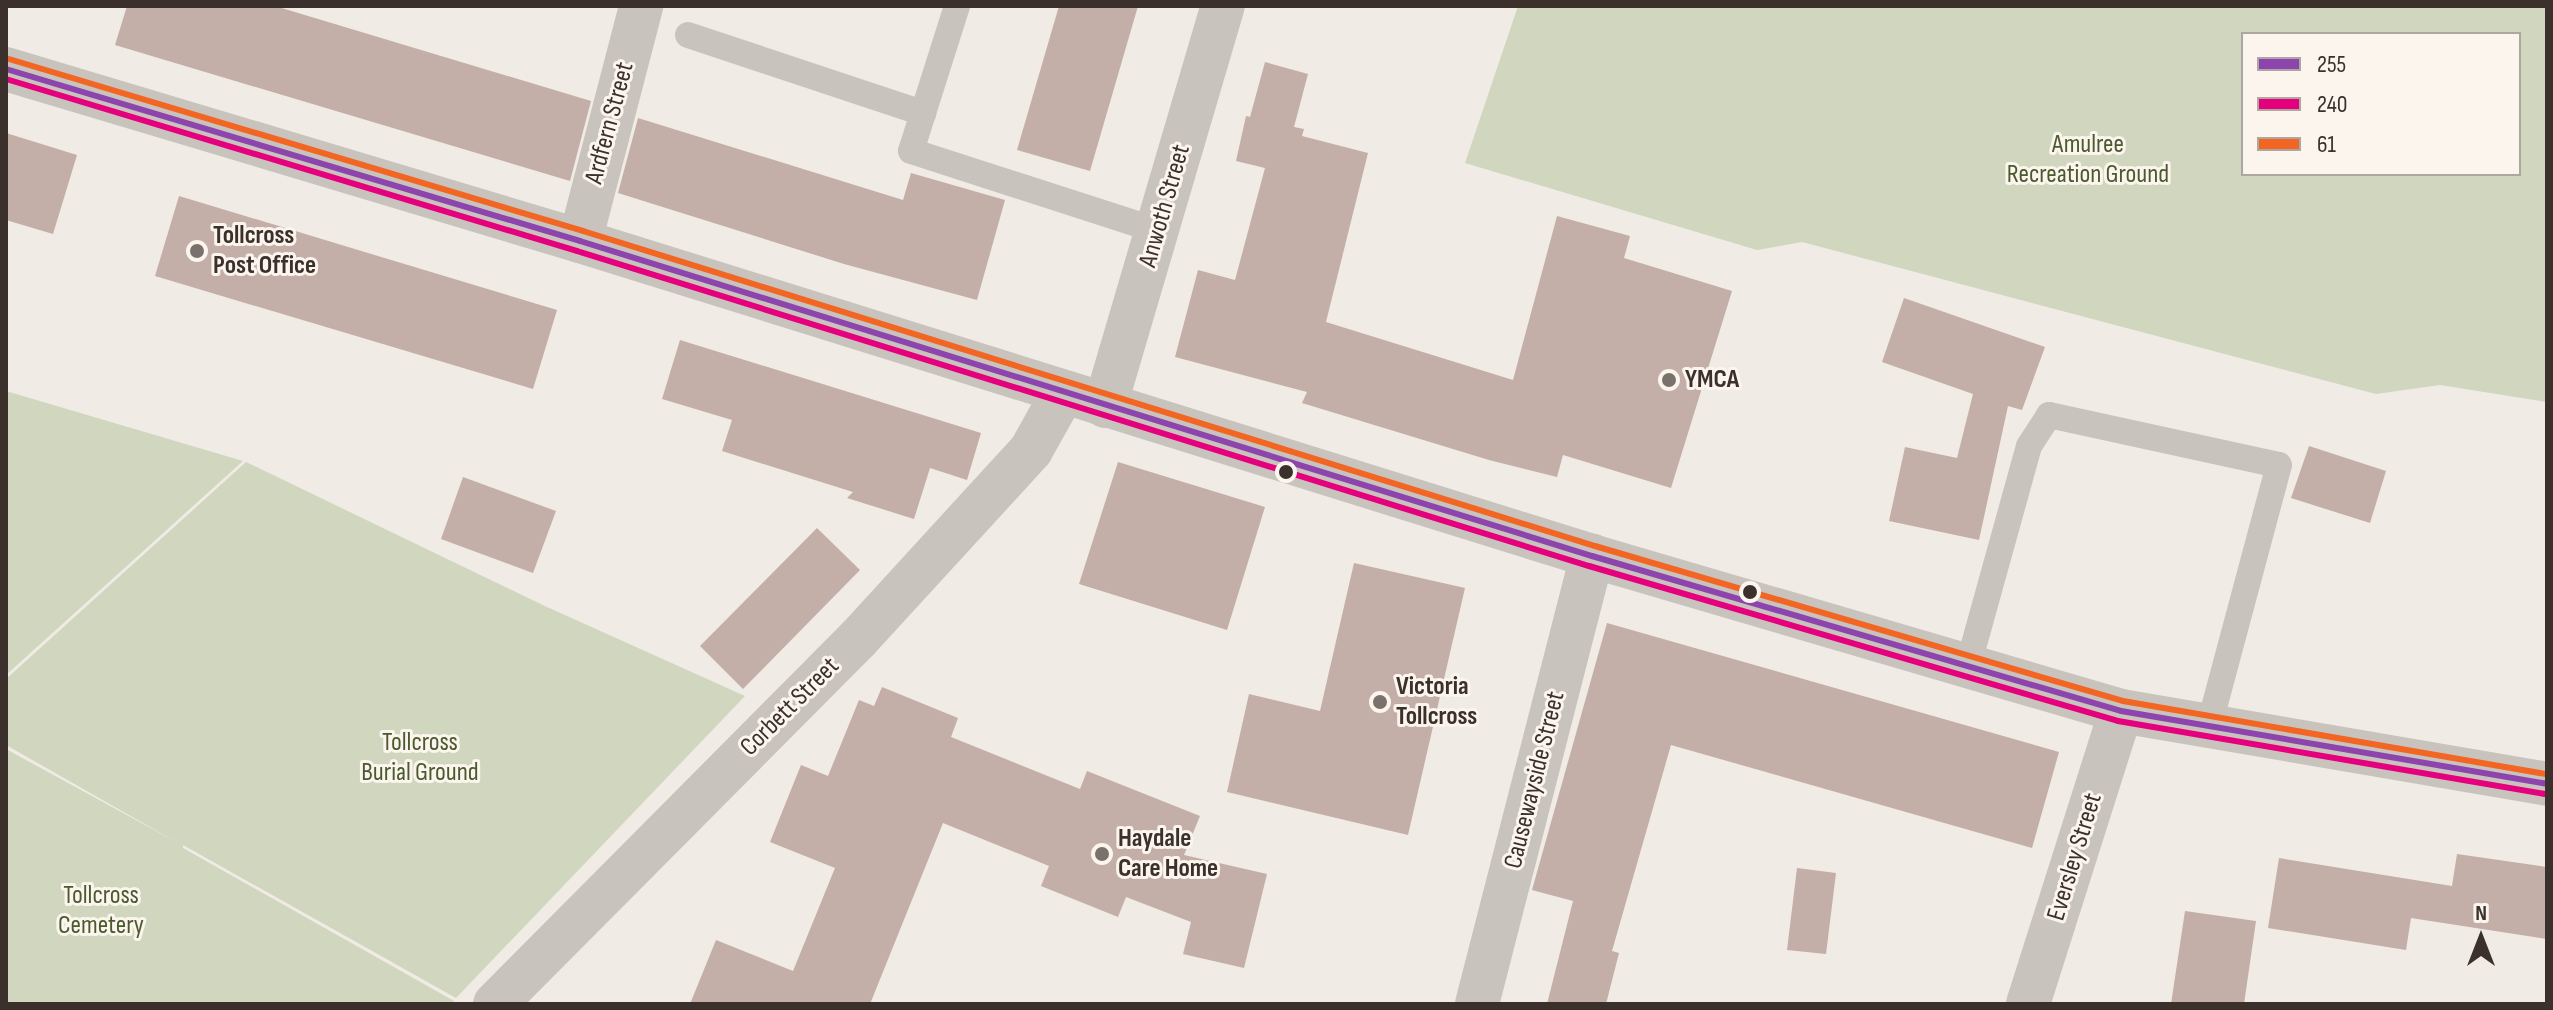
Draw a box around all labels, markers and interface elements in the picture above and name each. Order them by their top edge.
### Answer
legend [2241,32,2521,176]
text: 255 [2317,50,2346,79]
street label: Ardfern Street [579,59,641,187]
text: 240 [2317,90,2347,119]
park label: Amulree Recreation Ground [2007,129,2169,190]
text: 61 [2317,130,2336,159]
street label: Anwoth Street [1133,141,1197,271]
place label: Tollcross Post Office [213,220,316,282]
marker: Tollcross Post Office [188,242,206,260]
place label: YMCA [1685,364,1739,396]
marker: YMCA [1660,371,1678,389]
unlabelled marker [1278,464,1294,480]
unlabelled marker [1742,584,1758,600]
street label: Corbett Street [734,651,846,763]
place label: Victoria Tollcross [1396,671,1477,732]
street label: Causewayside Street [1498,688,1572,872]
marker: Victoria Tollcross [1371,693,1389,711]
park label: Tollcross Burial Ground [361,727,479,788]
street label: Eversley Street [2041,790,2109,924]
place label: Haydale Care Home [1118,823,1218,884]
marker: Haydale Care Home [1093,845,1111,863]
park label: Tollcross Cemetery [58,880,144,942]
north arrow [2441,898,2521,978]
text: N [2475,900,2487,927]

